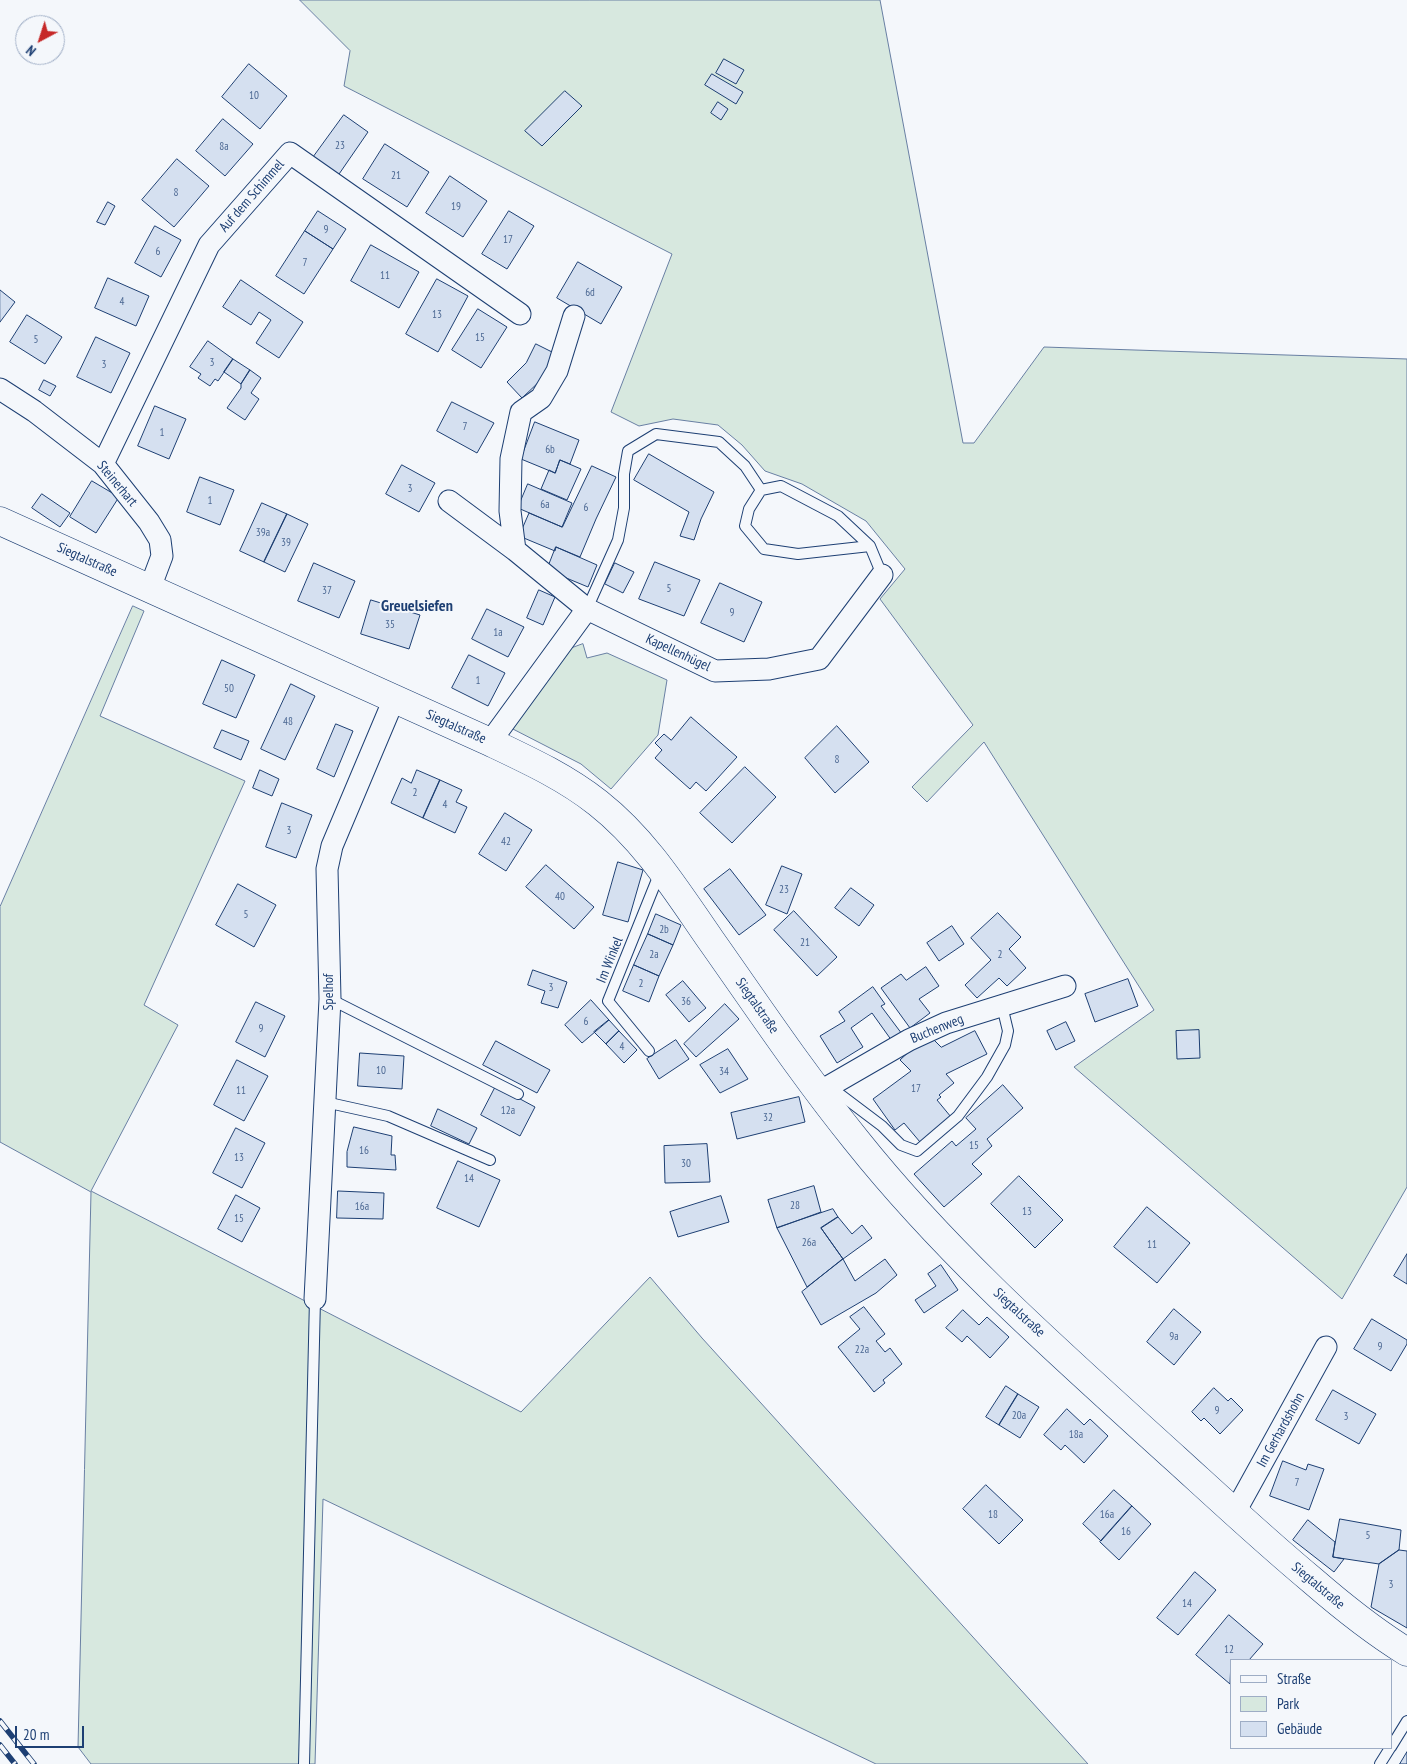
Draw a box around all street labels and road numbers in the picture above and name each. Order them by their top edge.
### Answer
street label: Auf dem Schimmel [216,156,288,236]
street label: Steinerhart [93,458,141,510]
street label: Siegtalstraße [54,539,120,581]
street label: Kapellenhügel [643,631,713,675]
street label: Siegtalstraße [423,706,489,748]
street label: Im Winkel [593,934,627,986]
street label: Spelhof [321,974,337,1010]
street label: Siegtalstraße [732,975,782,1037]
street label: Buchenweg [908,1011,966,1047]
street label: Siegtalstraße [990,1285,1048,1341]
street label: Im Gerhardshohn [1254,1390,1308,1470]
street label: Siegtalstraße [1288,1559,1348,1613]

